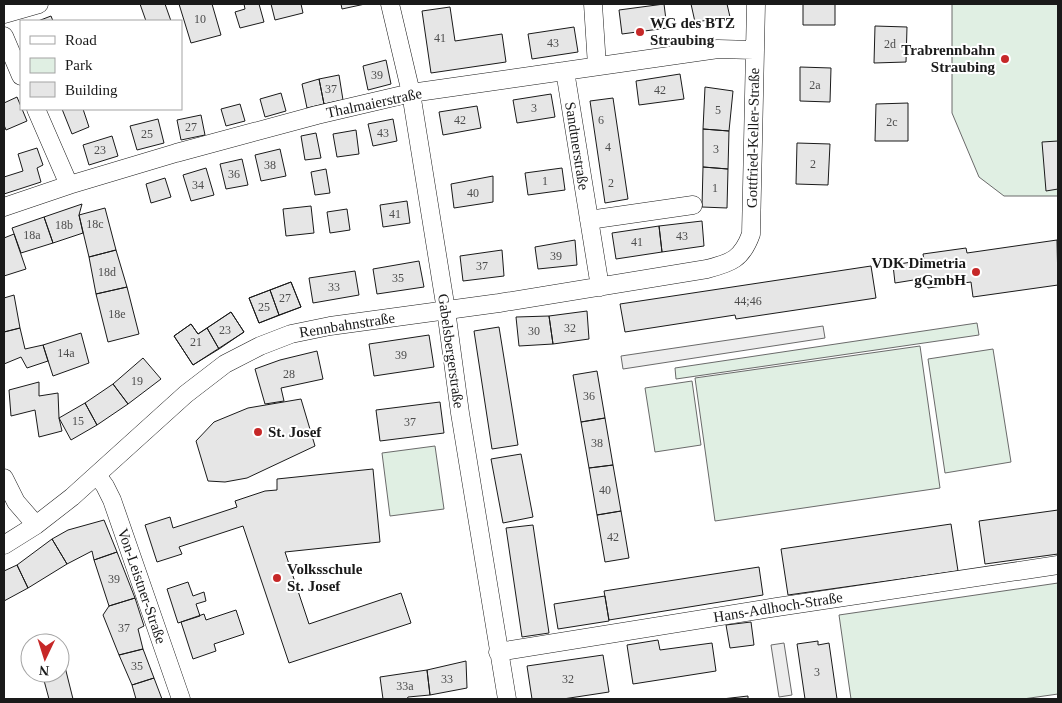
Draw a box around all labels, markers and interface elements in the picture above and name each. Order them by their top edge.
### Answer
house number: 10 [194,12,206,26]
place label: WG des BTZ Straubing [650,15,735,48]
legend [20,20,182,110]
marker: WG des BTZ Straubing [634,26,646,38]
house number: 41 [434,31,446,45]
text: Road [65,32,97,48]
house number: 43 [547,36,559,50]
house number: 2d [884,37,896,51]
place label: Trabrennbahn Straubing [901,42,996,75]
marker: Trabrennbahn Straubing [999,53,1011,65]
text: Park [65,57,93,73]
street label: Gottfried-Keller-Straße [744,67,762,208]
house number: 39 [371,68,383,82]
house number: 2a [809,78,821,92]
text: Building [65,82,118,98]
house number: 37 [325,82,337,96]
house number: 42 [654,83,666,97]
street label: Thalmaierstraße [325,85,424,121]
house number: 3 [531,101,537,115]
street label: Sandtnerstraße [562,101,592,192]
house number: 5 [715,103,721,117]
house number: 42 [454,113,466,127]
house number: 6 [598,113,604,127]
house number: 2c [886,115,898,129]
house number: 27 [185,120,197,134]
house number: 43 [377,126,389,140]
house number: 25 [141,127,153,141]
house number: 4 [605,140,611,154]
house number: 3 [713,142,719,156]
house number: 23 [94,143,106,157]
house number: 2 [810,157,816,171]
house number: 38 [264,158,276,172]
house number: 36 [228,167,240,181]
house number: 1 [542,174,548,188]
house number: 2 [608,176,614,190]
house number: 34 [192,178,204,192]
house number: 1 [712,181,718,195]
house number: 40 [467,186,479,200]
house number: 41 [389,207,401,221]
house number: 18c [86,217,104,231]
house number: 18b [55,218,73,232]
house number: 18a [23,228,41,242]
house number: 43 [676,229,688,243]
house number: 41 [631,235,643,249]
house number: 39 [550,249,562,263]
place label: VDK Dimetria gGmbH [871,255,966,288]
house number: 37 [476,259,488,273]
house number: 18d [98,265,116,279]
marker: VDK Dimetria gGmbH [970,266,982,278]
house number: 35 [392,271,404,285]
house number: 33 [328,280,340,294]
house number: 27 [279,291,291,305]
street label: Gabelsbergerstraße [435,293,467,410]
house number: 44;46 [734,294,762,308]
house number: 25 [258,300,270,314]
house number: 18e [108,307,126,321]
street label: Rennbahnstraße [298,309,396,340]
house number: 32 [564,321,576,335]
house number: 23 [219,323,231,337]
house number: 30 [528,324,540,338]
house number: 21 [190,335,202,349]
house number: 14a [57,346,75,360]
house number: 39 [395,348,407,362]
house number: 28 [283,367,295,381]
house number: 19 [131,374,143,388]
house number: 36 [583,389,595,403]
house number: 15 [72,414,84,428]
house number: 37 [404,415,416,429]
place label: St. Josef [268,424,322,440]
marker: St. Josef [252,426,264,438]
house number: 38 [591,436,603,450]
house number: 40 [599,483,611,497]
street label: Von-Leistner-Straße [115,526,169,646]
house number: 42 [607,530,619,544]
place label: Volksschule St. Josef [287,561,363,594]
house number: 39 [108,572,120,586]
marker: Volksschule St. Josef [271,572,283,584]
street label: Hans-Adlhoch-Straße [712,589,844,625]
house number: 37 [118,621,130,635]
north arrow [20,633,70,683]
house number: 35 [131,659,143,673]
text: N [39,663,50,678]
house number: 3 [814,665,820,679]
house number: 33 [441,672,453,686]
house number: 32 [562,672,574,686]
house number: 33a [396,679,414,693]

